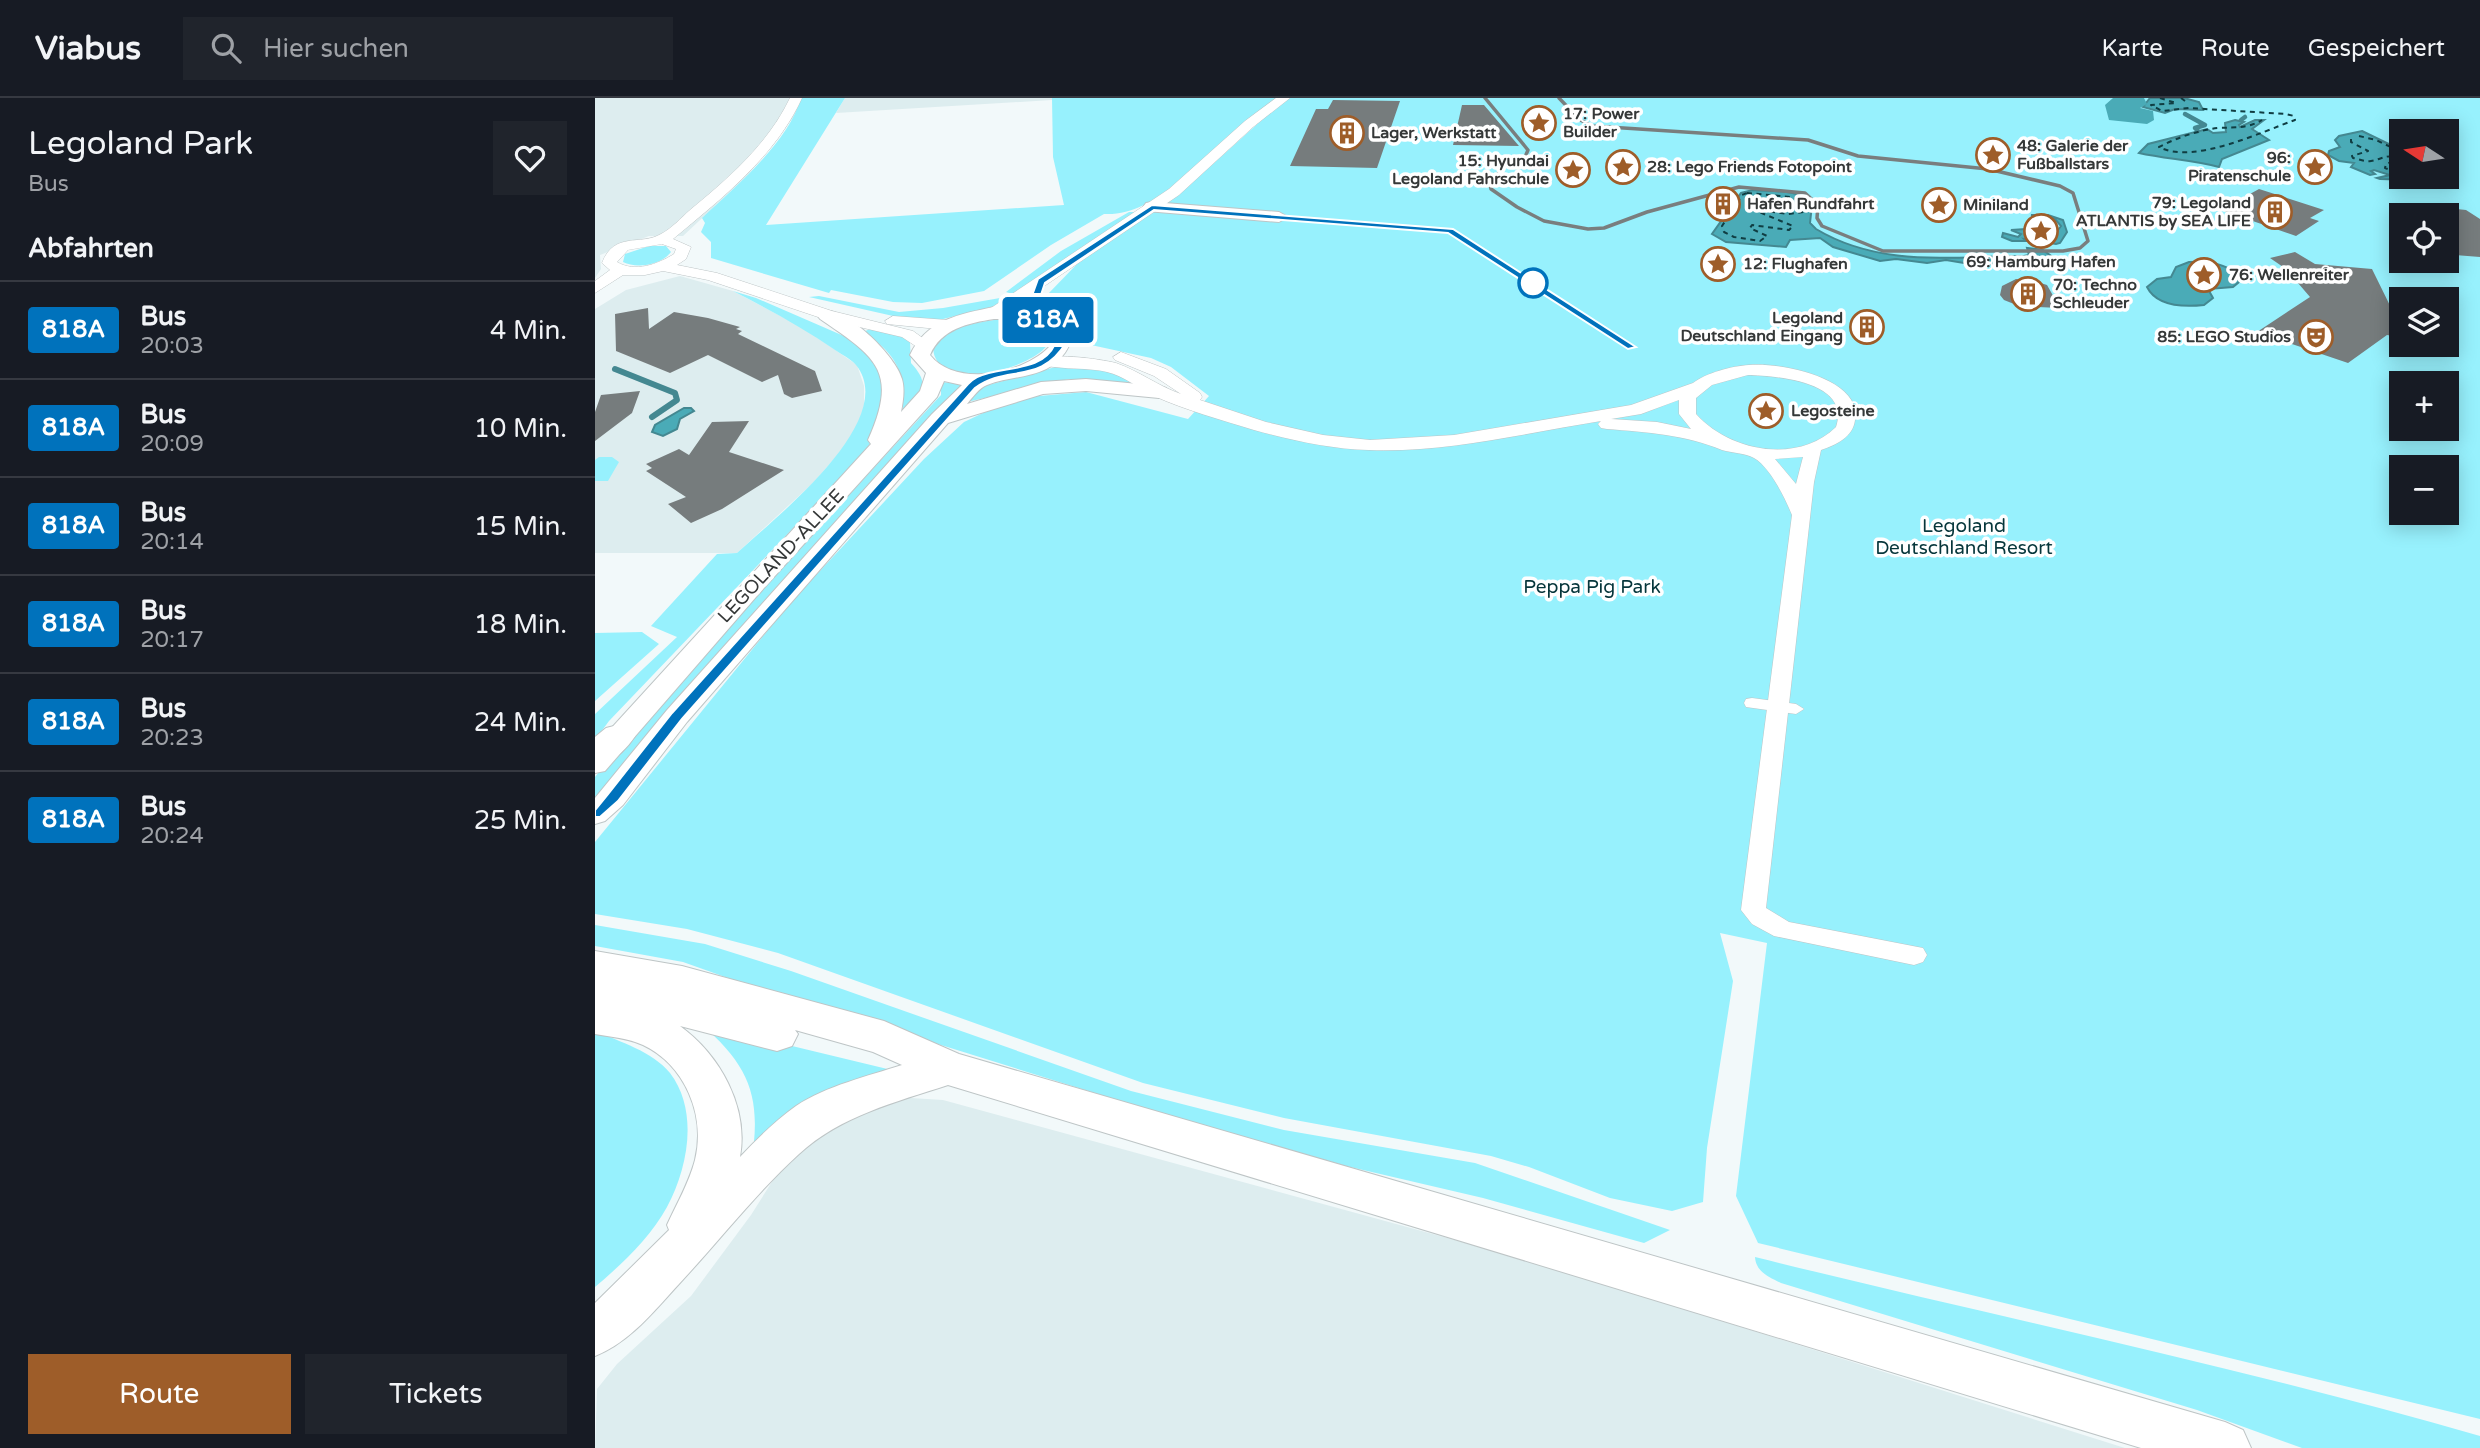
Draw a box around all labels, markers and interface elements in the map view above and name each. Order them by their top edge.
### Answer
search box [183,17,673,80]
text: Viabus [35,29,141,68]
icon: search [207,29,245,67]
text: Hier suchen [263,33,409,64]
text: Karte [2101,34,2163,63]
text: Route [2201,34,2270,63]
text: Gespeichert [2308,34,2445,63]
place icon: 17: Power Builder [1520,104,1558,142]
place label: 17: Power Builder [1563,104,1640,142]
building icon: Lager, Werkstatt [1328,114,1366,152]
north arrow [2389,119,2459,189]
map controls [2389,119,2459,525]
button: heart [493,121,567,195]
place label: Lager, Werkstatt [1371,123,1497,143]
text: Legoland Park [28,124,253,163]
place icon: 48: Galerie der Fußballstars [1974,136,2012,174]
place label: 48: Galerie der Fußballstars [2017,136,2129,174]
place icon: 28: Lego Friends Fotopoint [1604,148,1642,186]
place label: 96: Piratenschule [2188,148,2291,186]
place icon: 96: Piratenschule [2296,148,2334,186]
place label: 15: Hyundai Legoland Fahrschule [1392,151,1549,189]
place icon: 15: Hyundai Legoland Fahrschule [1554,151,1592,189]
place label: 28: Lego Friends Fotopoint [1647,157,1853,177]
text: Bus [28,170,69,198]
building icon: Hafen Rundfahrt [1704,185,1742,223]
place icon: Miniland [1920,186,1958,224]
place label: 79: Legoland ATLANTIS by SEA LIFE [2076,193,2251,231]
building icon: 79: Legoland ATLANTIS by SEA LIFE [2256,193,2294,231]
place label: Hafen Rundfahrt [1747,194,1875,214]
place label: Miniland [1963,195,2029,215]
button: locate [2389,203,2459,273]
place icon: 69: Hamburg Hafen [2022,212,2060,250]
text: Abfahrten [28,233,154,264]
place icon: 12: Flughafen [1699,245,1737,283]
place label: 69: Hamburg Hafen [1966,252,2116,272]
place label: 12: Flughafen [1743,254,1848,274]
place icon: 76: Wellenreiter [2185,256,2223,294]
place label: 76: Wellenreiter [2229,265,2350,285]
unlabelled marker [1518,268,1548,298]
building icon: 70: Techno Schleuder [2009,275,2047,313]
place label: 70: Techno Schleuder [2053,275,2137,313]
button: layers [2389,287,2459,357]
line badge: 818A [999,297,1097,343]
text: Bus [140,301,186,332]
text: 818A [1016,305,1080,334]
place label: Legoland Deutschland Eingang [1681,308,1843,346]
building icon: Legoland Deutschland Eingang [1848,308,1886,346]
text: 818A [42,315,105,344]
text: 4 Min. [490,315,567,346]
theatre icon: 85: LEGO Studios [2297,318,2335,356]
place label: 85: LEGO Studios [2157,327,2291,347]
text: 20:03 [140,332,204,360]
button: + [2389,371,2459,441]
place icon: Legosteine [1747,392,1785,430]
text: Bus [140,399,186,430]
place label: Legosteine [1791,401,1875,421]
text: 818A [42,413,105,442]
text: 10 Min. [474,413,567,444]
text: 20:09 [140,430,204,458]
button: − [2389,455,2459,525]
street label: LEGOLAND-ALLEE [713,485,849,627]
text: Bus [140,497,186,528]
text: 818A [42,511,105,540]
text: 15 Min. [474,511,567,542]
park label: Legoland Deutschland Resort [1875,515,2053,559]
text: 20:14 [140,528,204,556]
park label: Peppa Pig Park [1523,576,1661,598]
text: Bus [140,595,186,626]
text: 818A [42,609,105,638]
text: 18 Min. [474,609,567,640]
text: 20:17 [140,626,204,654]
text: Bus [140,693,186,724]
text: 818A [42,707,105,736]
text: 24 Min. [474,707,567,738]
text: 20:23 [140,724,204,752]
text: Bus [140,791,186,822]
text: 818A [42,805,105,834]
text: 25 Min. [474,805,567,836]
text: 20:24 [140,822,204,850]
button: Route [28,1354,291,1434]
button: Tickets [305,1354,567,1434]

